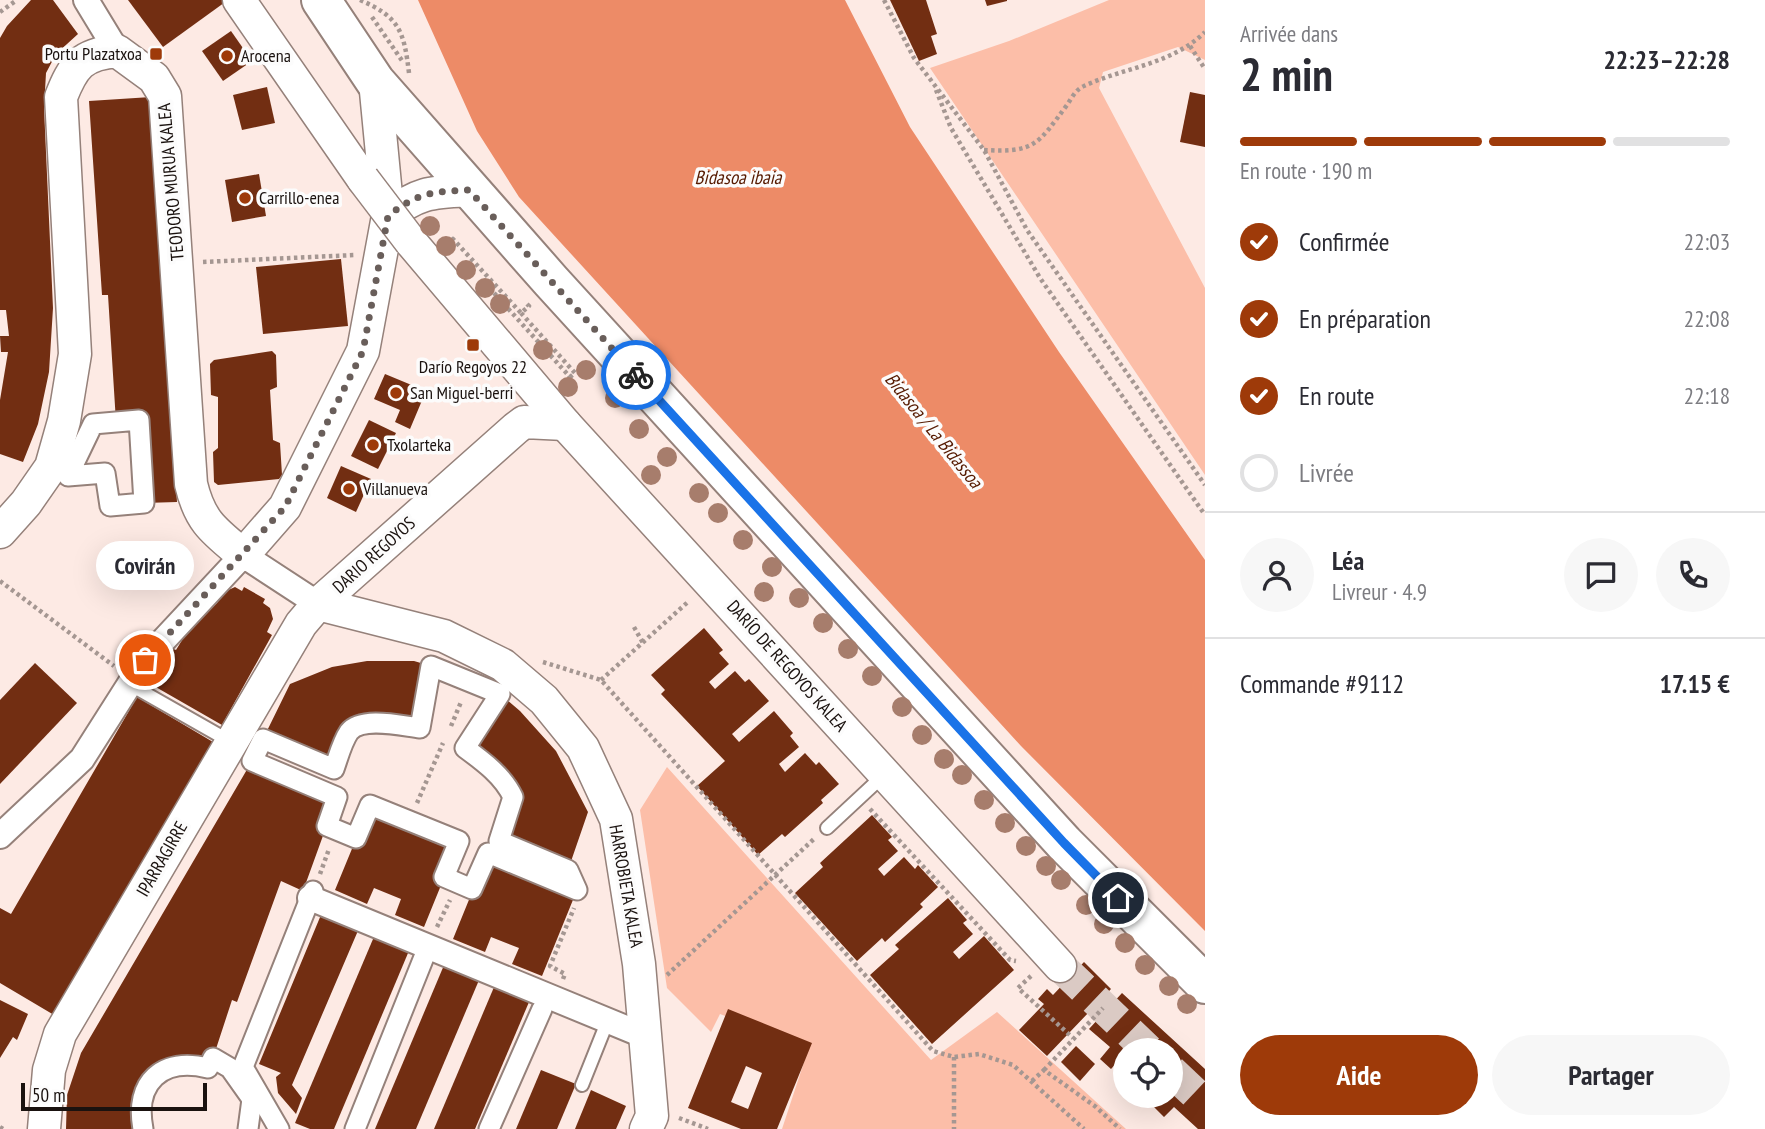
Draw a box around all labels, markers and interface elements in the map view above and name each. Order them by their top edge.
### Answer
text: Arrivée dans [1240,19,1338,48]
place label: Portu Plazatxoa [45,42,142,65]
text: 22:23–22:28 [1603,43,1730,76]
place label: Arocena [241,44,291,67]
text: 2 min [1240,44,1333,104]
marker: Portu Plazatxoa [148,46,164,62]
marker: Arocena [219,48,235,64]
street label: TEODORO MURUA KALEA [152,102,189,262]
text: En route · 190 m [1240,156,1372,185]
water label: Bidasoa ibaia [695,165,783,189]
place label: Carrillo-enea [259,186,339,209]
marker: Carrillo-enea [237,190,253,206]
icon: check [1240,223,1278,261]
text: Confirmée [1299,225,1390,258]
text: 22:03 [1684,227,1730,256]
icon: check [1240,300,1278,338]
text: En préparation [1299,302,1431,335]
text: 22:08 [1684,304,1730,333]
marker: Darío Regoyos 22 [465,337,481,353]
courier [601,340,671,410]
place label: Darío Regoyos 22 [419,355,527,378]
icon: bike [617,356,655,394]
water label: Bidasoa / La Bidassoa [880,367,989,494]
icon: check [1240,377,1278,415]
text: En route [1299,379,1374,412]
place label: San Miguel-berri [410,381,513,404]
text: 22:18 [1684,381,1730,410]
marker: San Miguel-berri [388,385,404,401]
place label: Txolarteka [387,433,451,456]
marker: Txolarteka [365,437,381,453]
text: Livrée [1299,456,1354,489]
place label: Villanueva [362,477,428,500]
marker: Villanueva [341,481,357,497]
street label: DARIO REGOYOS [327,511,420,598]
button: person [1240,538,1314,612]
button: chat [1564,538,1638,612]
button: phone [1656,538,1730,612]
callout: Covirán [96,541,194,590]
text: Léa [1332,544,1364,577]
text: Covirán [115,551,175,580]
text: Livreur · 4.9 [1332,577,1427,606]
street label: DARÍO DE REGOYOS KALEA [722,595,853,737]
pin [115,630,175,690]
icon: bag [126,641,164,679]
text: Commande #9112 [1240,667,1404,700]
text: 17.15 € [1660,667,1730,700]
street label: IPARRAGIRRE [131,817,192,900]
street label: HARROBIETA KALEA [604,823,649,950]
pin [1088,868,1148,928]
icon: home [1099,879,1137,917]
button: Aide [1240,1035,1478,1115]
button: Partager [1492,1035,1730,1115]
map controls [1113,1038,1183,1108]
button: locate [1113,1038,1183,1108]
scale bar [21,1080,206,1112]
text: 50 m [32,1083,66,1107]

